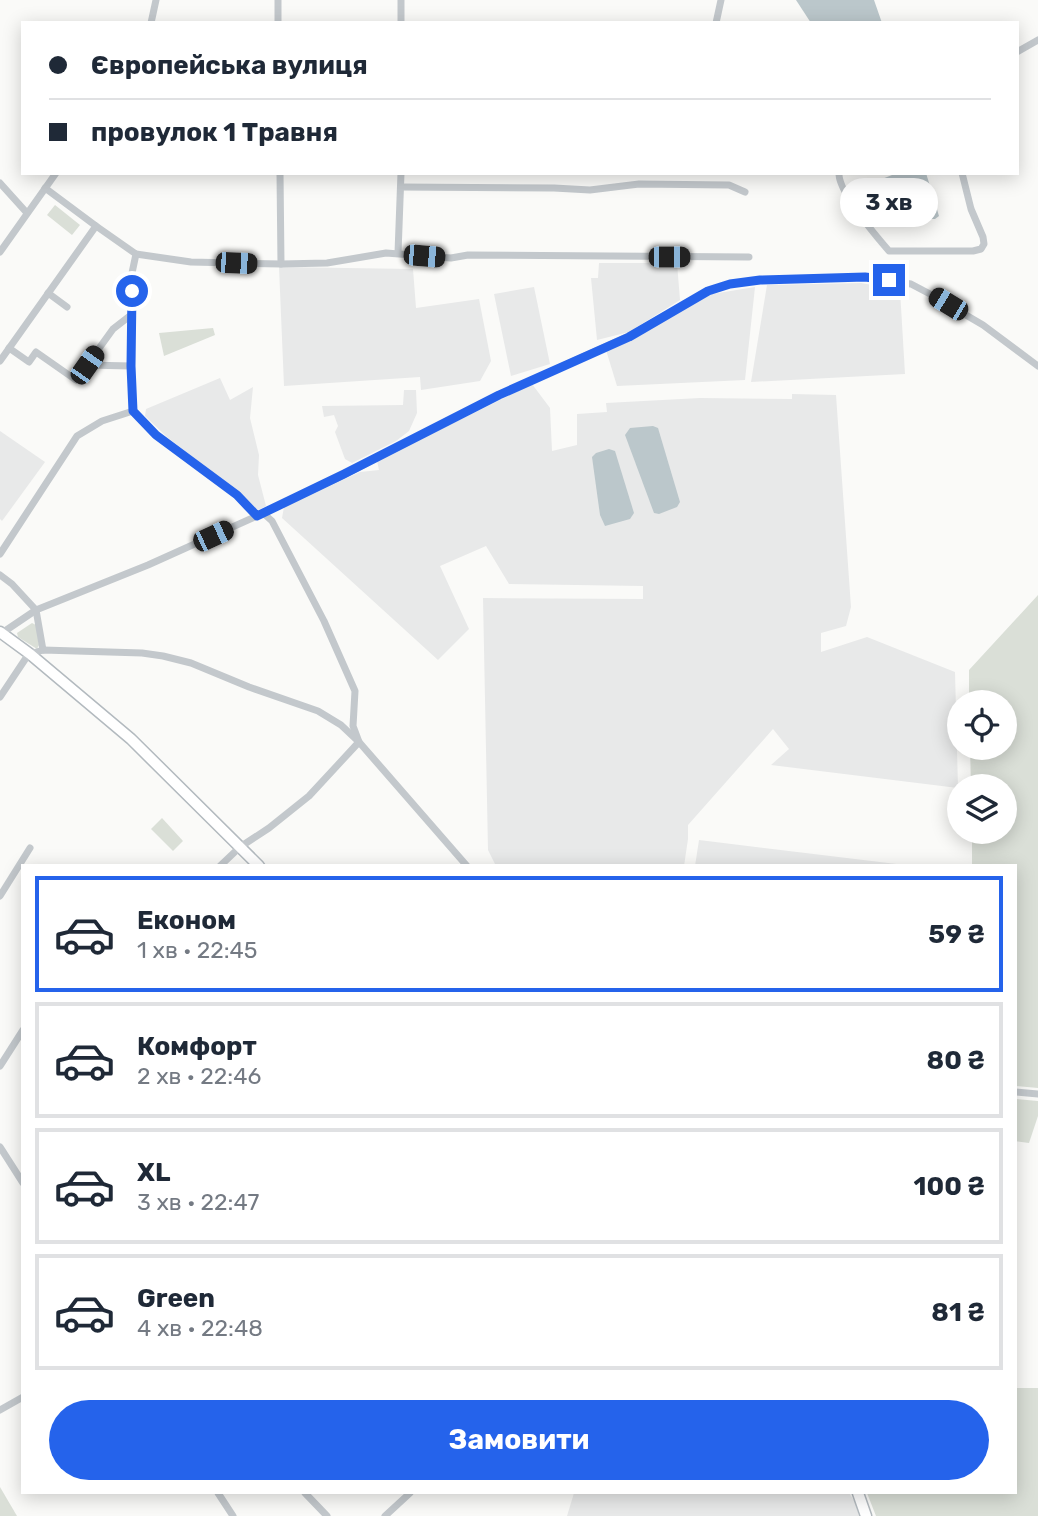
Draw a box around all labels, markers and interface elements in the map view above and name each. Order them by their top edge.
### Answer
text: Європейська вулиця [91,50,368,81]
text: провулок 1 Травня [91,117,338,148]
callout: 3 хв [840,178,938,228]
text: 3 хв [865,188,913,216]
car [403,244,446,268]
car [649,247,691,268]
car [215,252,258,274]
route end [873,264,905,296]
route start [116,275,148,307]
car [925,284,972,324]
car [67,342,108,388]
car [190,518,237,554]
map controls [947,690,1017,844]
button: locate [947,690,1017,760]
button: layers [947,774,1017,844]
icon: car [53,903,116,966]
text: Економ [137,905,236,936]
text: 59 ₴ [928,919,985,950]
text: 1 хв · 22:45 [137,936,257,964]
icon: car [53,1029,116,1092]
text: Комфорт [137,1031,257,1062]
text: 80 ₴ [927,1045,985,1076]
text: 2 хв · 22:46 [137,1062,261,1090]
icon: car [53,1155,116,1218]
text: XL [137,1157,170,1188]
text: 100 ₴ [914,1171,985,1202]
text: 3 хв · 22:47 [137,1188,259,1216]
icon: car [53,1281,116,1344]
text: Green [137,1283,215,1314]
text: 81 ₴ [931,1297,985,1328]
text: 4 хв · 22:48 [137,1314,263,1342]
button: Замовити [49,1400,989,1480]

